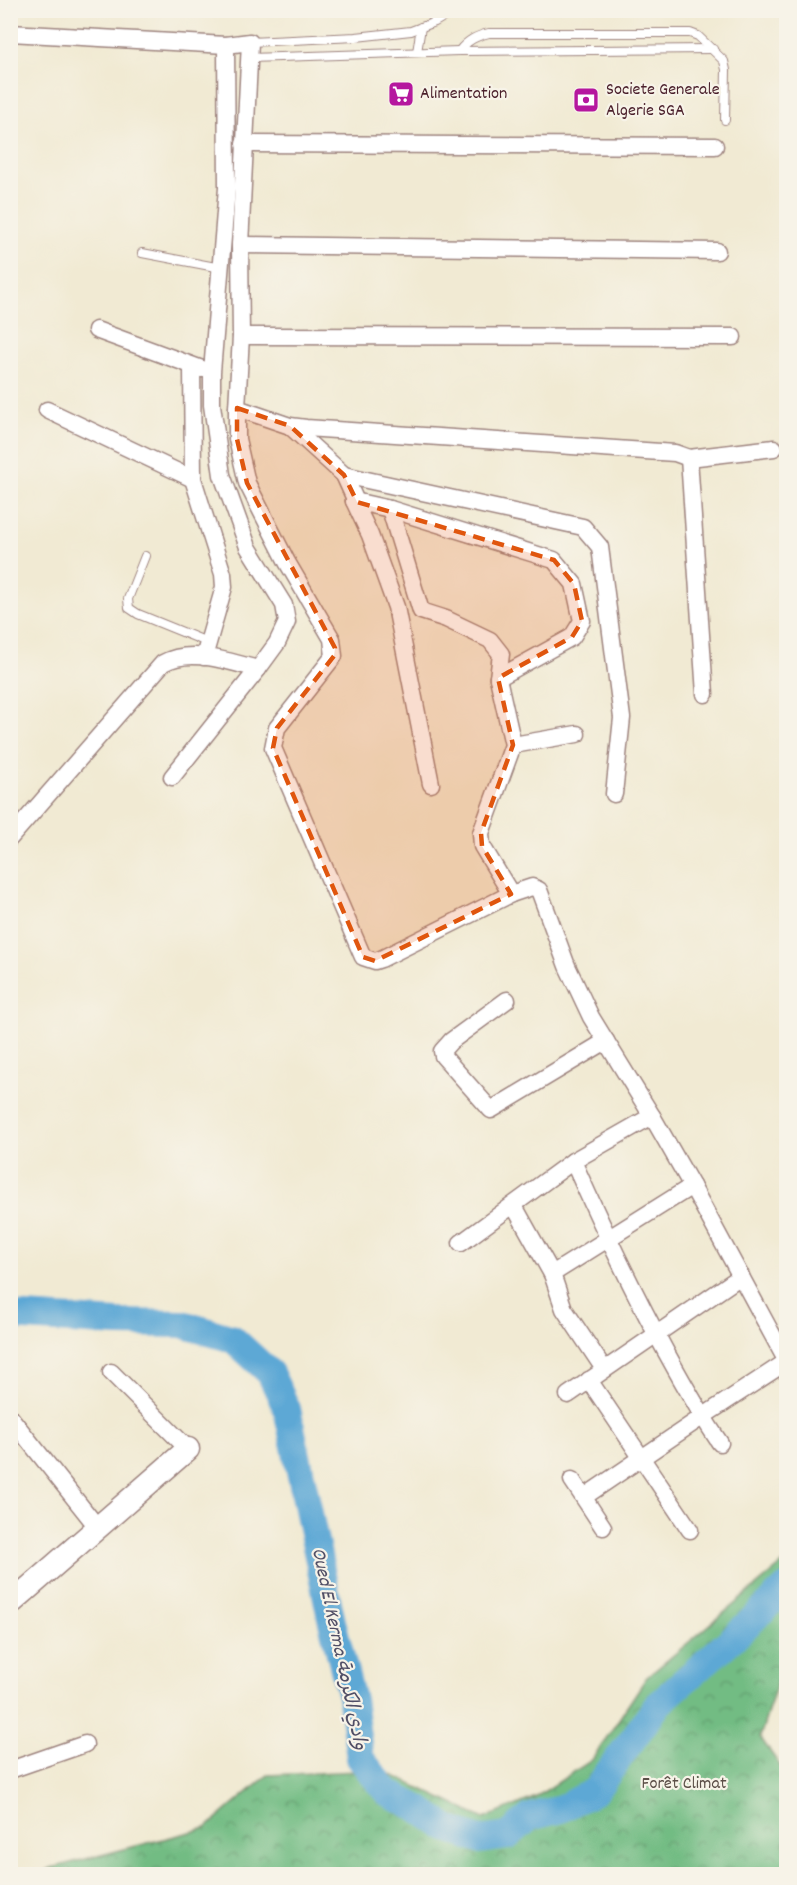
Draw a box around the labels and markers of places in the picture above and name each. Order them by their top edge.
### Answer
place label: Societe Generale Algerie SGA [606,78,720,124]
supermarket icon: Alimentation [386,79,416,109]
place label: Alimentation [420,82,507,107]
bank icon: Societe Generale Algerie SGA [571,85,601,115]

